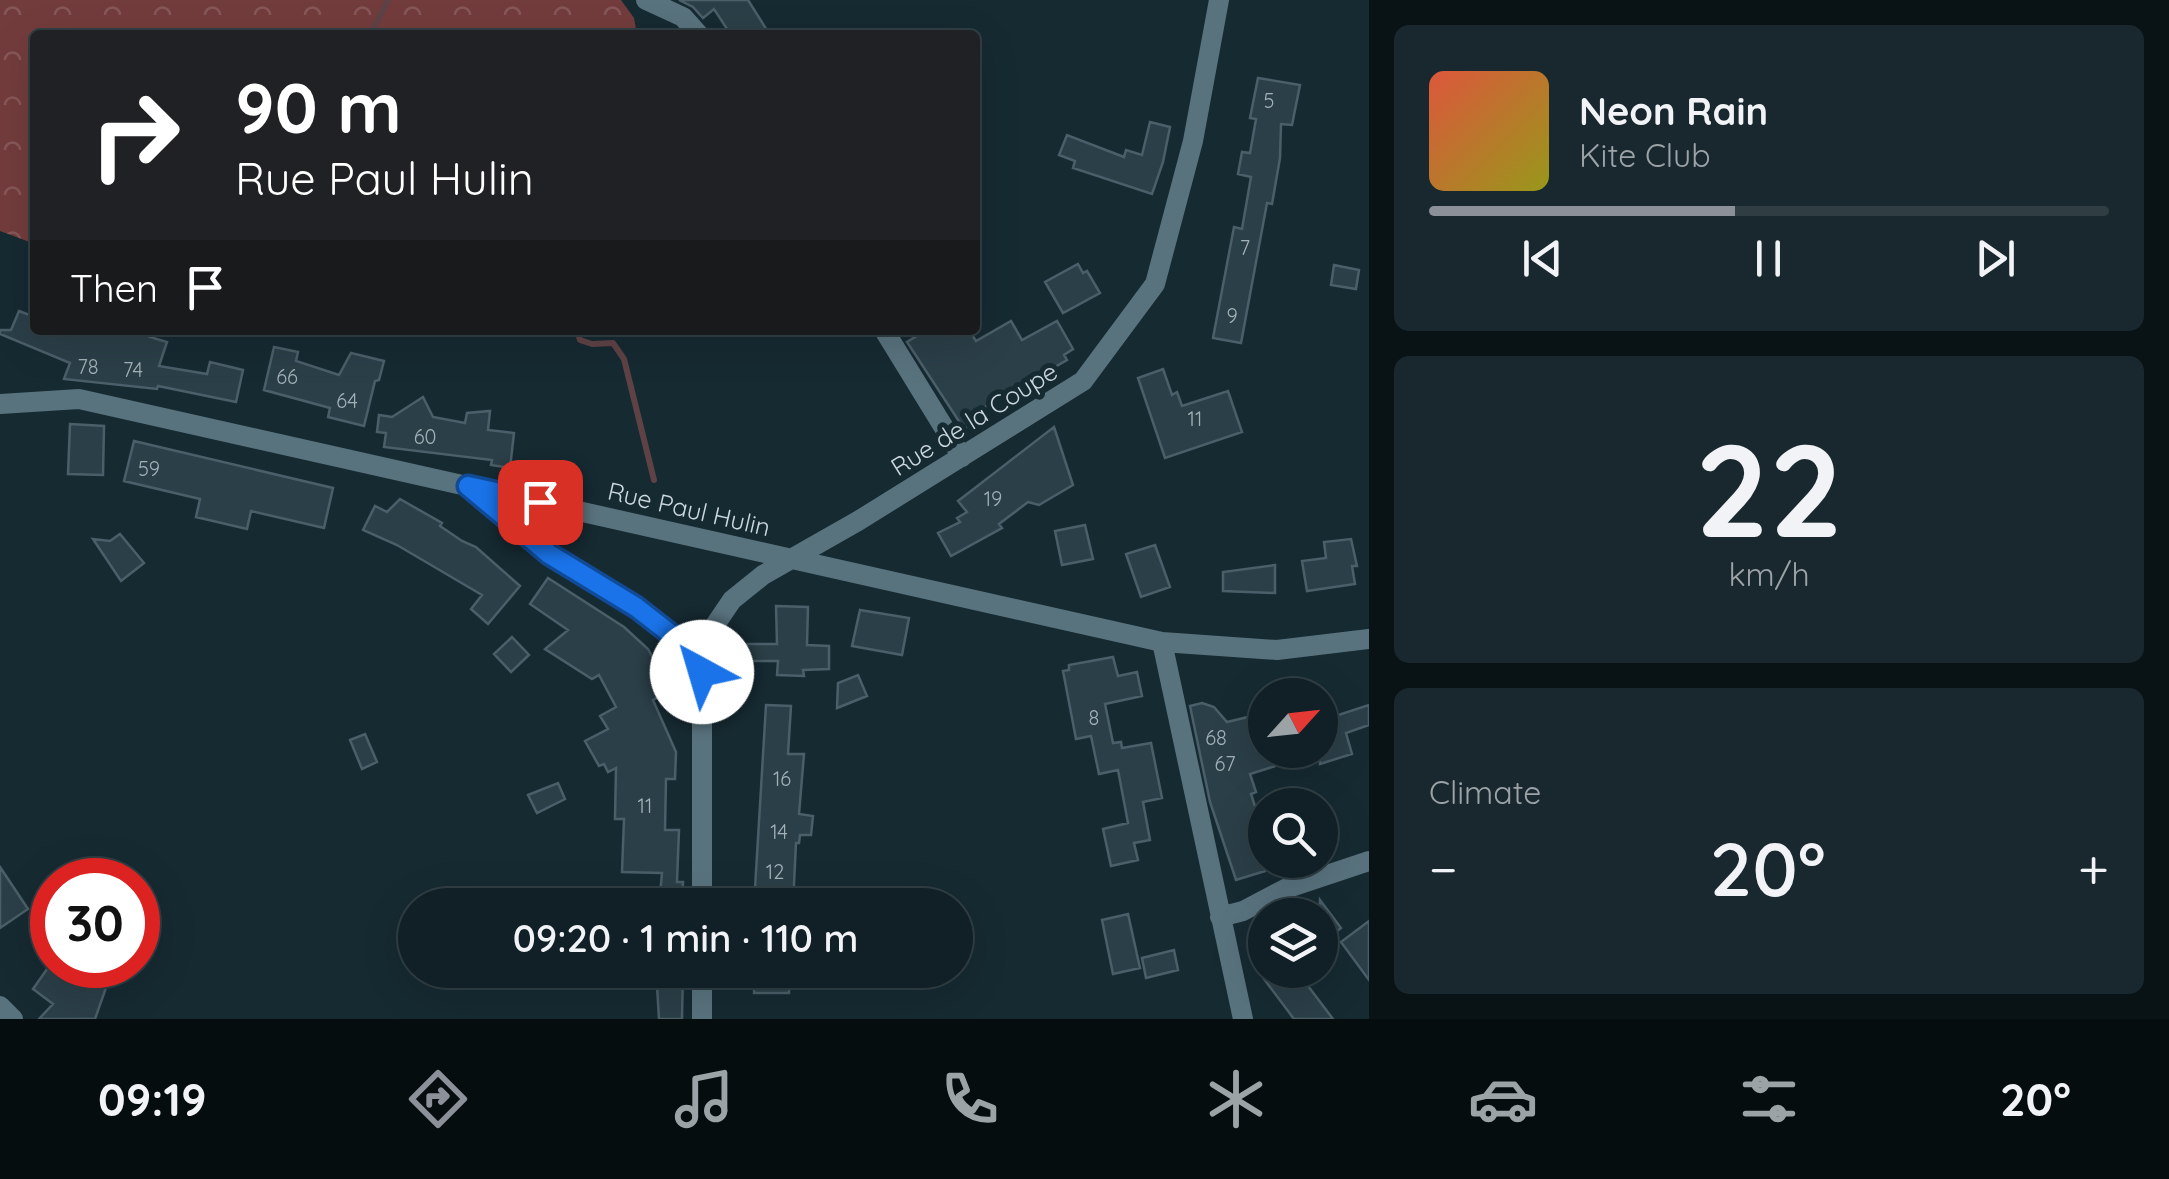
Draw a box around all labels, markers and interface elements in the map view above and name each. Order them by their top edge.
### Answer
text: 90 m [235,63,402,151]
icon: right [70,70,200,200]
text: Neon Rain [1579,87,1768,135]
house number: 5 [1264,88,1274,113]
text: Kite Club [1579,135,1711,175]
text: Rue Paul Hulin [235,150,534,206]
icon: previous [1515,231,1570,286]
icon: pause [1741,231,1796,286]
icon: next [1968,231,2023,286]
house number: 7 [1240,235,1250,260]
icon: arrive [178,260,233,315]
text: Then [70,264,158,312]
house number: 9 [1226,303,1238,328]
house number: 78 [77,354,99,379]
street label: Rue de la Coupe [885,355,1063,482]
house number: 74 [123,357,143,382]
house number: 66 [276,364,298,389]
house number: 64 [336,388,358,413]
house number: 11 [1188,406,1202,431]
text: 22 [1695,407,1843,570]
house number: 60 [414,424,436,449]
house number: 59 [138,456,160,481]
pin [498,460,583,545]
icon: arrive [513,475,568,530]
street label: Rue Paul Hulin [605,475,773,542]
house number: 19 [984,486,1002,511]
text: km/h [1728,554,1810,594]
position arrow [650,620,754,724]
north arrow [1248,678,1338,768]
map controls [1248,678,1338,988]
house number: 8 [1089,705,1099,730]
house number: 68 [1205,725,1227,750]
house number: 67 [1214,751,1236,776]
house number: 16 [773,766,791,791]
text: Climate [1429,772,1541,812]
button: search [1248,788,1338,878]
house number: 11 [638,793,652,818]
house number: 14 [770,819,788,844]
text: 20° [1710,821,1826,915]
text: − [1429,834,1458,903]
text: + [2078,834,2109,903]
speed limit sign: 30 [30,858,160,988]
house number: 12 [766,859,784,884]
button: layers [1248,898,1338,988]
text: 09:20 · 1 min · 110 m [513,914,858,962]
icon: directions [403,1064,473,1134]
icon: music [669,1064,739,1134]
icon: phone [935,1064,1005,1134]
icon: climate [1201,1064,1271,1134]
icon: car [1468,1064,1538,1134]
icon: filters [1734,1064,1804,1134]
text: 09:19 [98,1071,207,1127]
text: 20° [2000,1071,2071,1127]

